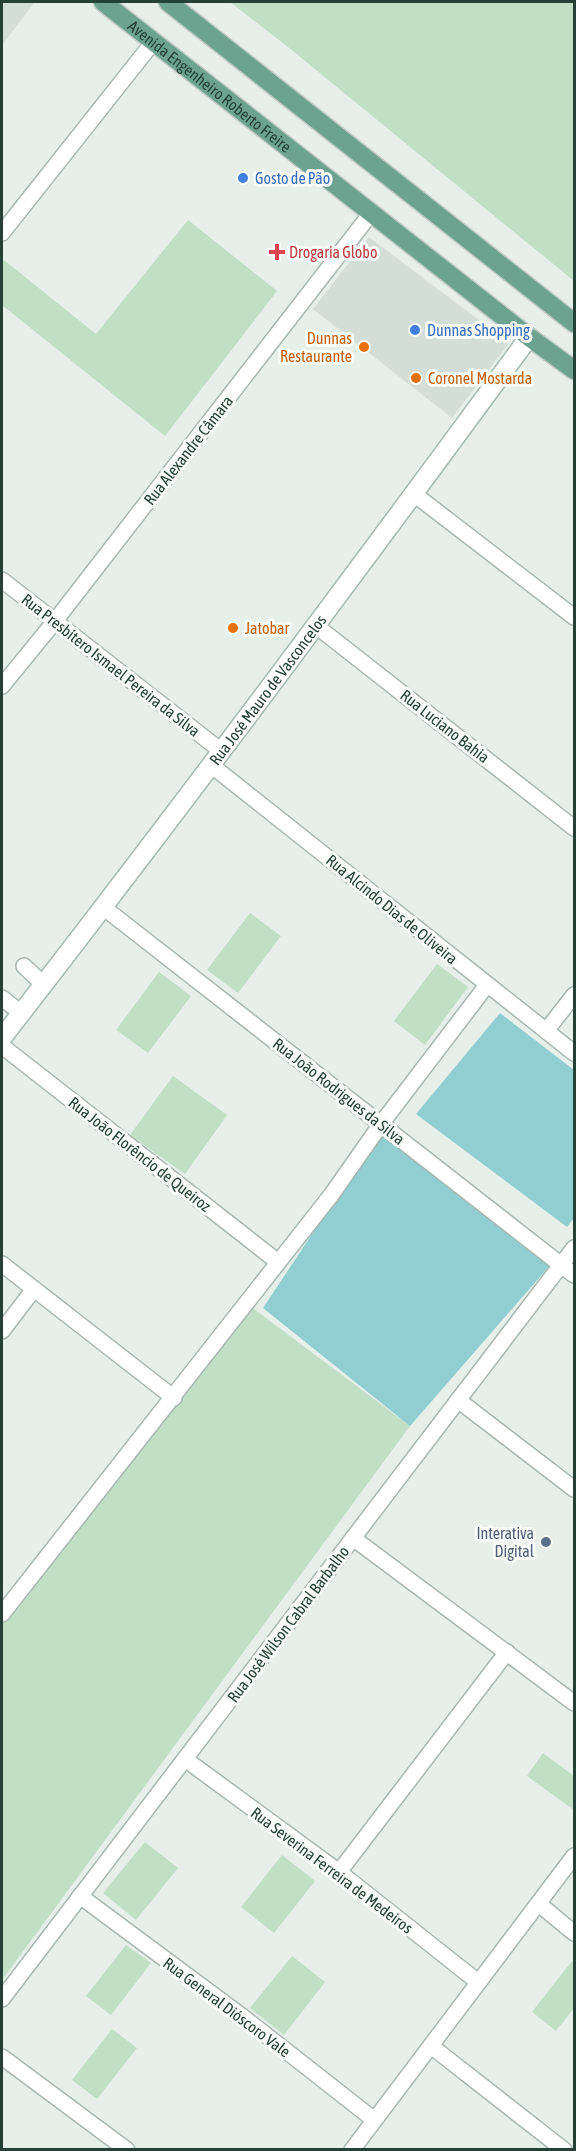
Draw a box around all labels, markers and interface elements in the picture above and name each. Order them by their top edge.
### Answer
street label: Avenida Engenheiro Roberto Freire [125,16,295,156]
place label: Gosto de Pão [255,169,330,187]
marker: Gosto de Pão [236,171,250,185]
place label: Drogaria Globo [289,243,377,262]
marker: Drogaria Globo [270,245,284,259]
place label: Dunnas Shopping [427,321,530,340]
marker: Dunnas Shopping [408,323,422,337]
place label: Dunnas Restaurante [280,329,352,365]
marker: Dunnas Restaurante [357,340,371,354]
place label: Coronel Mostarda [428,369,532,387]
marker: Coronel Mostarda [409,371,423,385]
street label: Rua Alexandre Câmara [140,392,236,508]
street label: Rua Presbítero Ismael Pereira da Silva [18,590,204,740]
street label: Rua José Mauro de Vasconcelos [206,611,330,768]
place label: Jatobar [245,619,290,637]
marker: Jatobar [226,621,240,635]
street label: Rua Luciano Bahia [397,686,493,766]
street label: Rua Alcindo Dias de Oliveira [323,851,461,967]
street label: Rua João Rodrigues da Silva [269,1034,408,1149]
street label: Rua João Florêncio de Queiroz [65,1093,215,1215]
place label: Interativa Digital [476,1524,535,1561]
marker: Interativa Digital [539,1535,553,1549]
street label: Rua José Wilson Cabral Barbalho [223,1543,353,1705]
street label: Rua Severina Ferreira de Medeiros [248,1803,417,1937]
street label: Rua General Dióscoro Vale [160,1953,294,2061]

